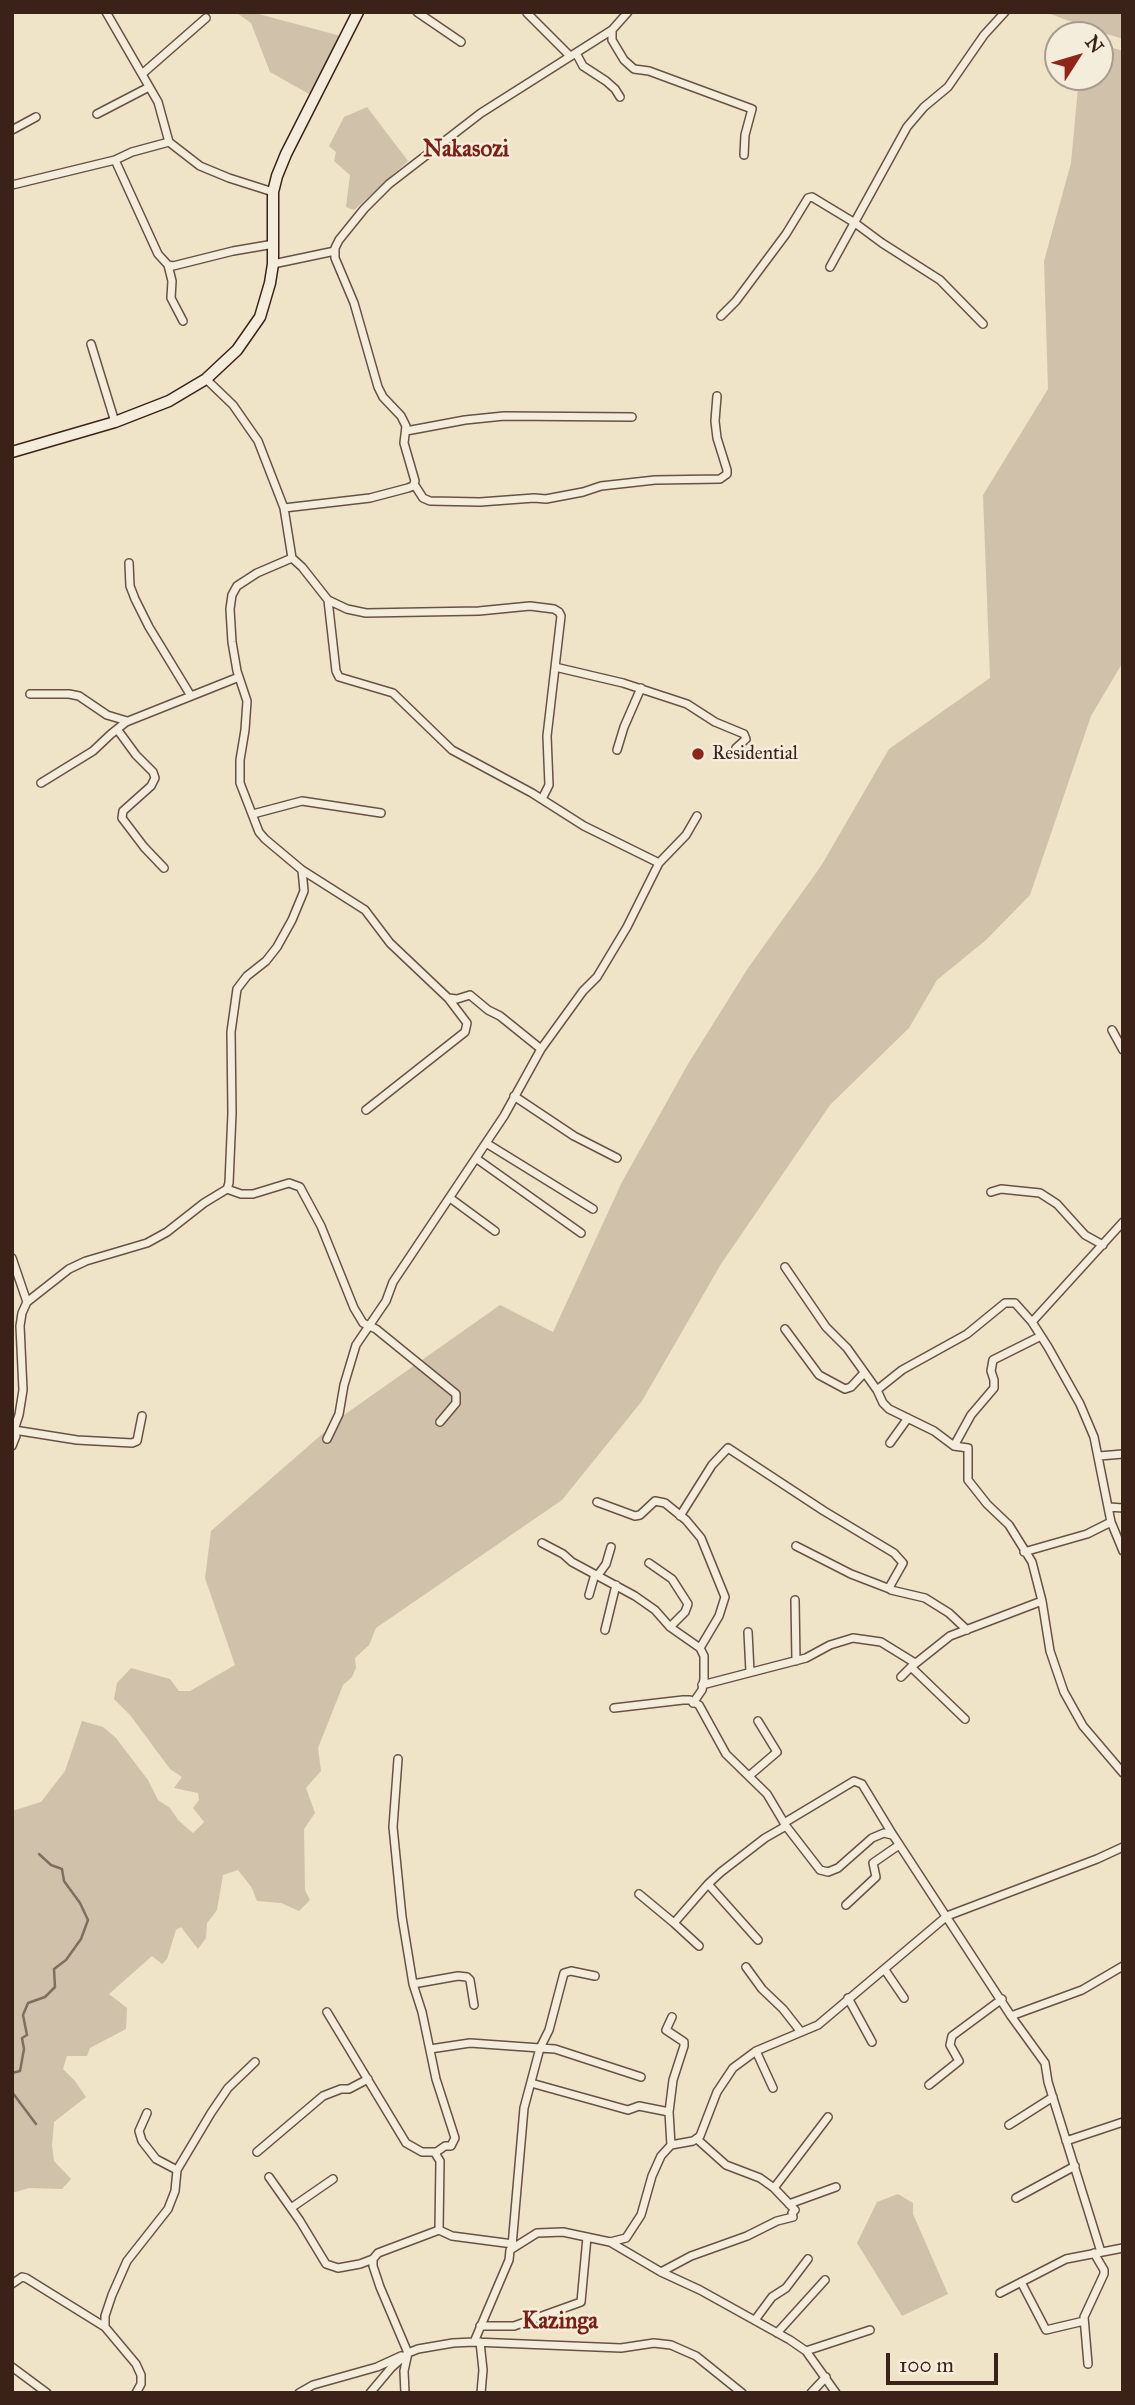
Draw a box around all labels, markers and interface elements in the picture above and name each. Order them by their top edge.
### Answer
north arrow [1044,21,1114,91]
text: N [1081,31,1109,58]
district label: Nakasozi [423,136,509,164]
place label: Residential [712,743,798,765]
marker: Residential [690,746,706,762]
district label: Kazinga [522,2308,598,2336]
scale bar [890,2338,1002,2382]
text: 100 m [899,2352,954,2378]

